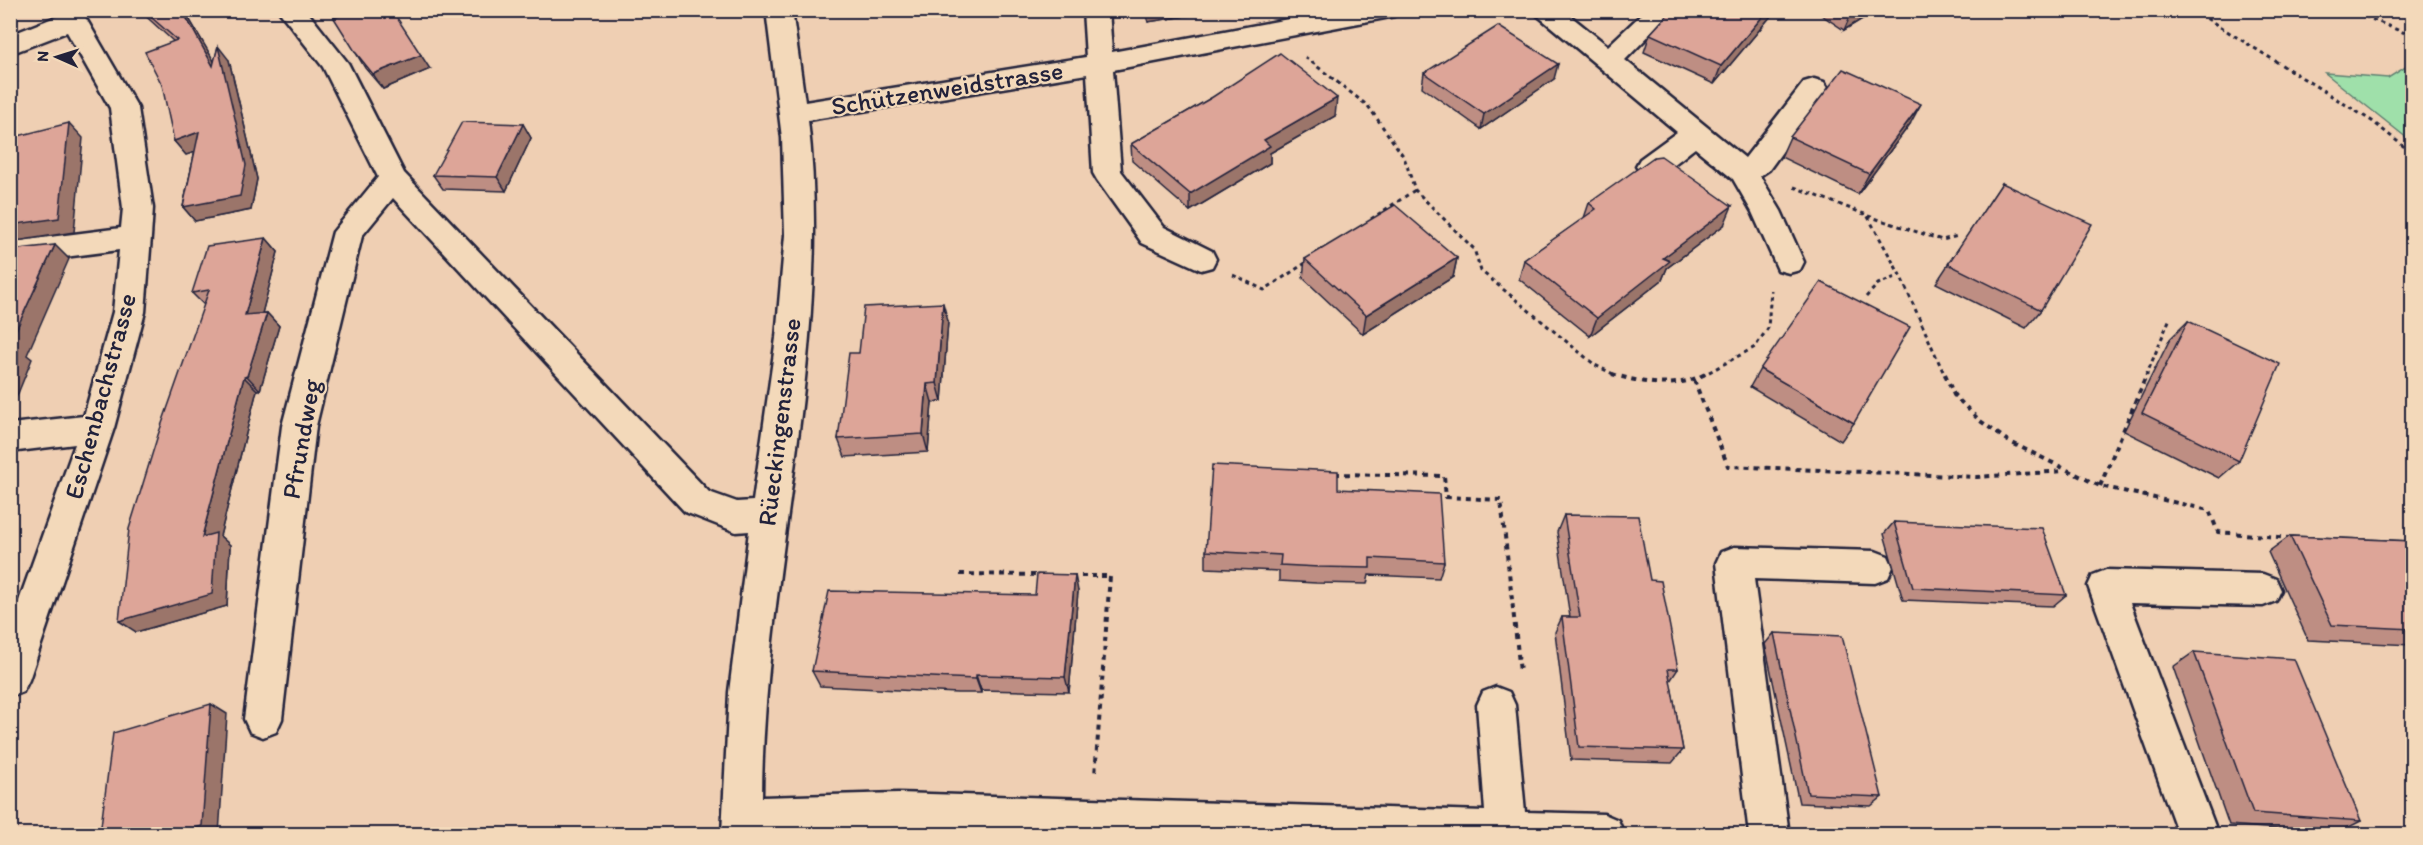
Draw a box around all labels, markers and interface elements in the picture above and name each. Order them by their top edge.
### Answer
north arrow [27,27,87,87]
text: N [33,50,52,62]
street label: Schützenweidstrasse [829,54,1065,122]
street label: Eschenbachstrasse [57,289,143,503]
street label: Rüeckingenstrasse [750,316,808,528]
street label: Pfrundweg [275,376,327,502]

